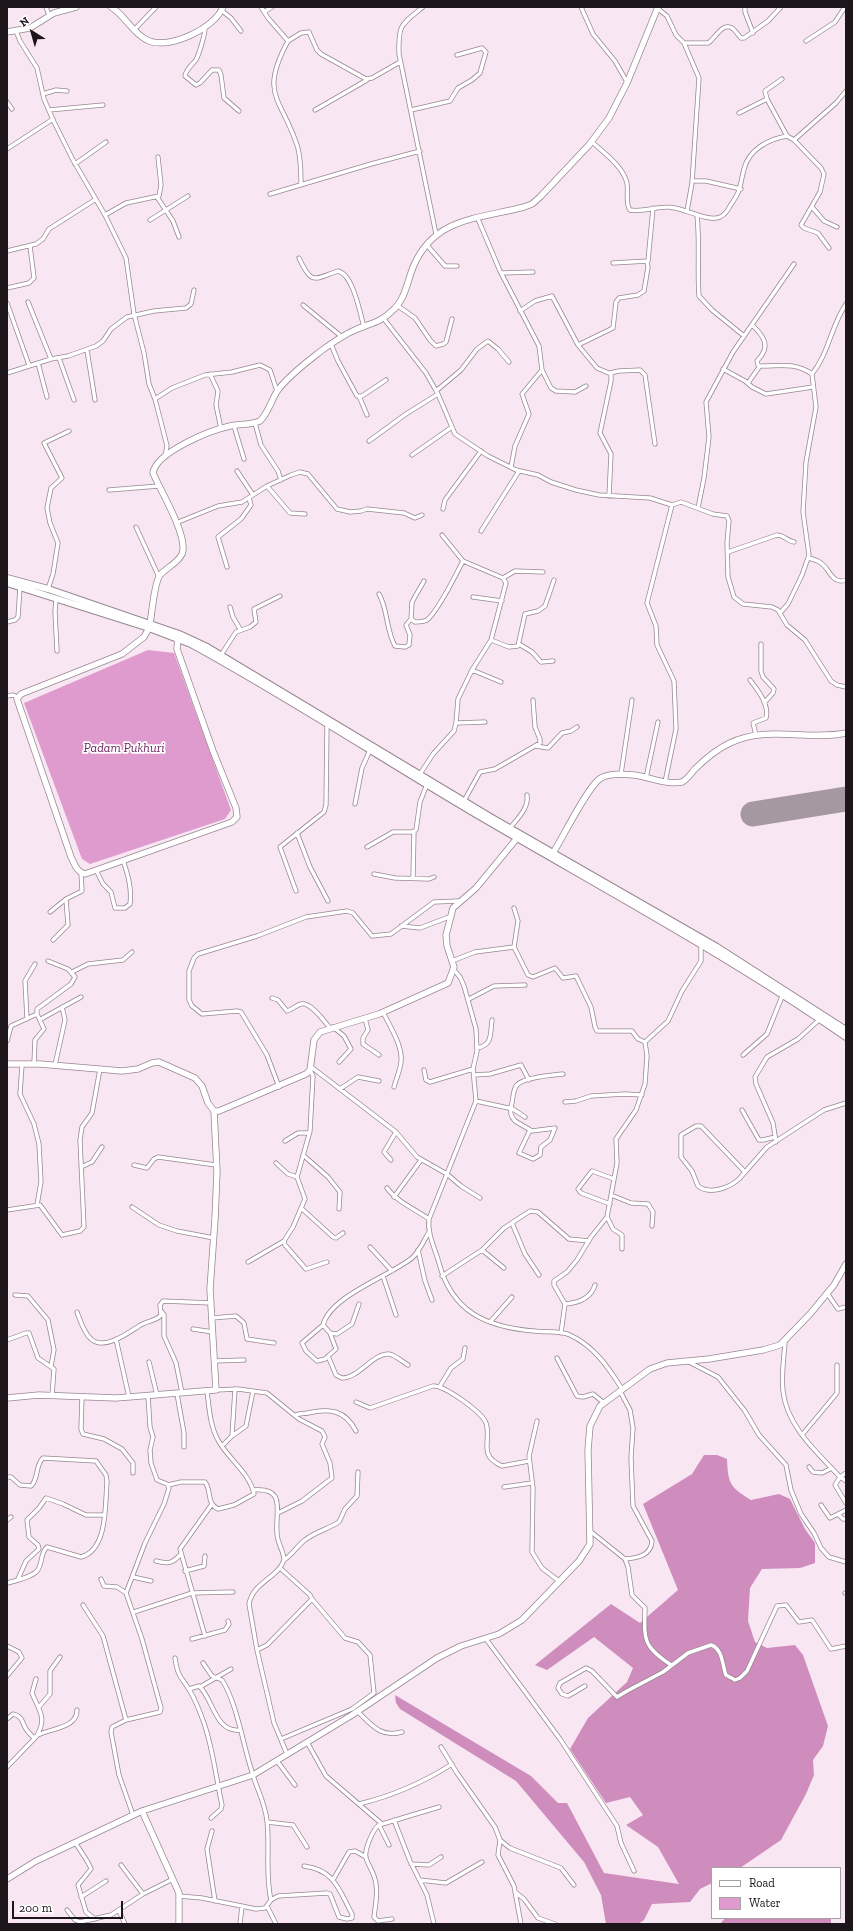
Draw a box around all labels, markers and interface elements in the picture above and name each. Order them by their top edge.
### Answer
north arrow [12,12,52,52]
text: N [17,14,32,30]
water label: Padam Pukhuri [84,740,164,756]
legend [711,1867,841,1919]
text: Road [749,1876,775,1890]
scale bar [14,1893,125,1919]
text: Water [749,1896,781,1910]
text: 200 m [19,1901,52,1915]

